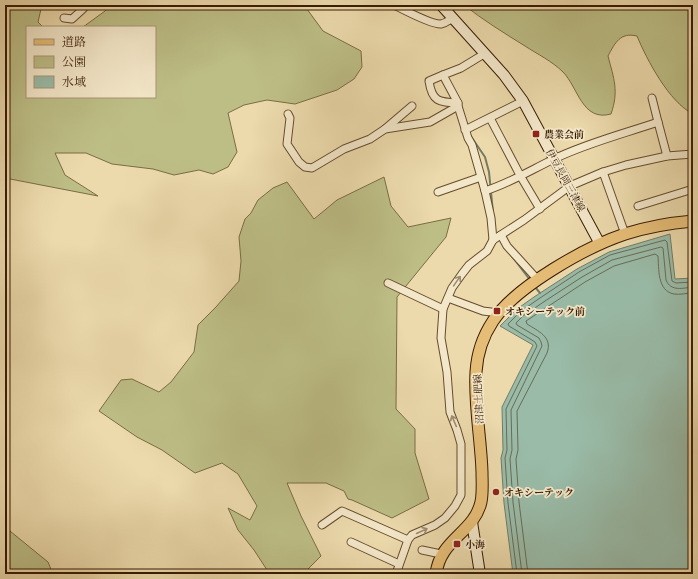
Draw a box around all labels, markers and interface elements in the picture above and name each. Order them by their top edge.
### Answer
legend [26,26,156,98]
text: 道路 [62,34,86,49]
text: 公園 [62,54,86,69]
text: 水域 [62,74,86,89]
place label: 農業会前 [544,128,584,141]
marker: 農業会前 [531,129,541,139]
street label: 伊豆長岡三津線 [543,146,588,214]
one-way arrow [453,276,461,287]
place label: オキシーテック前 [505,305,585,318]
marker: オキシーテック前 [492,306,502,316]
street label: 沼津土肥線 [471,374,486,424]
one-way arrow [449,415,457,427]
place label: オキシーテック [504,486,574,499]
marker: オキシーテック [491,487,501,497]
one-way arrow [415,527,427,534]
place label: 小海 [465,538,485,551]
marker: 小海 [452,539,462,549]

